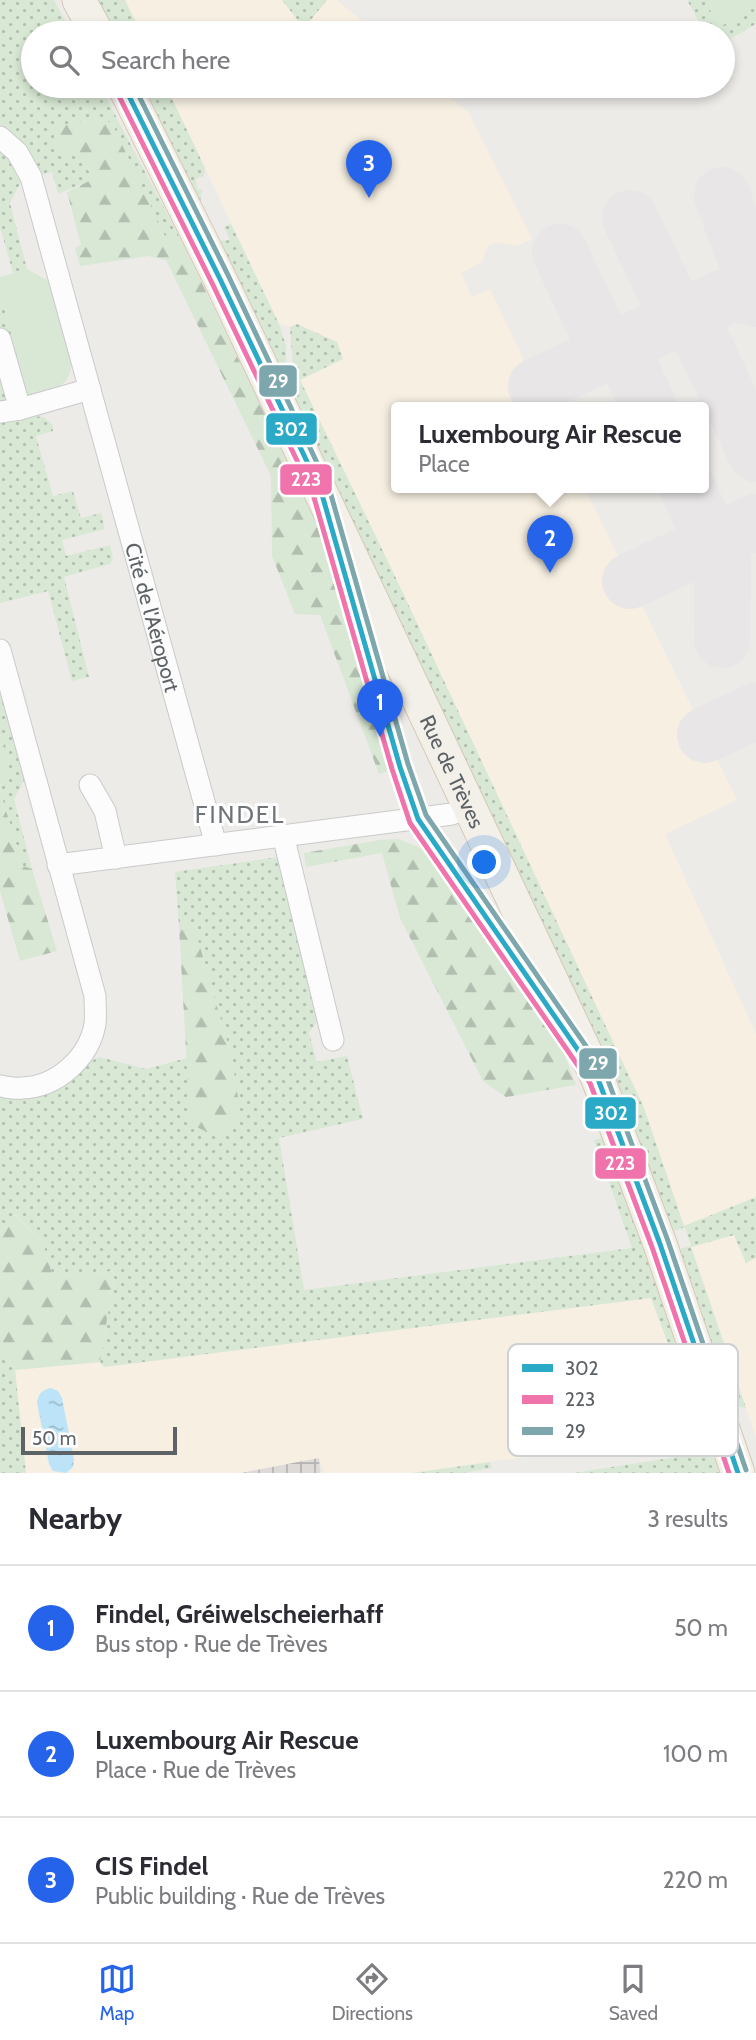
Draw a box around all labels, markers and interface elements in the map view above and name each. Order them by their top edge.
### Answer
search box [21,21,735,98]
icon: search [45,41,83,79]
text: Search here [101,44,230,76]
pin: 3 [346,140,392,198]
line badge: 29 [258,364,298,398]
text: 29 [268,370,288,393]
popup [391,402,709,493]
line badge: 302 [265,412,318,446]
text: 302 [274,418,308,441]
text: Luxembourg Air Rescue [418,418,682,450]
text: Place [418,450,470,478]
line badge: 223 [279,463,333,496]
text: 223 [291,468,321,491]
pin: 2 [527,515,573,573]
street label: Cité de l'Aéroport [120,540,185,694]
pin: 1 [357,679,403,737]
street label: Rue de Trèves [415,711,490,832]
district label: FINDEL [195,800,285,829]
your location [467,845,501,879]
line badge: 29 [578,1047,618,1080]
text: 29 [588,1052,608,1075]
line badge: 302 [584,1096,637,1130]
text: 302 [594,1102,628,1125]
line badge: 223 [594,1147,647,1180]
text: 223 [605,1152,635,1175]
legend [508,1344,738,1456]
text: 302 [565,1357,599,1380]
text: 223 [565,1388,595,1411]
text: 29 [565,1420,586,1443]
scale bar [21,1424,177,1456]
text: 50 m [32,1427,76,1450]
text: Nearby [28,1500,122,1537]
text: 3 results [647,1505,728,1533]
text: Findel, Gréiwelscheierhaff [95,1598,384,1630]
text: 1 [47,1614,55,1642]
text: 50 m [674,1614,728,1642]
text: Bus stop · Rue de Trèves [95,1630,327,1658]
text: Luxembourg Air Rescue [95,1724,359,1756]
text: 2 [45,1740,57,1768]
text: 100 m [663,1740,728,1768]
text: Place · Rue de Trèves [95,1756,296,1784]
text: CIS Findel [95,1850,208,1882]
text: 3 [45,1866,57,1894]
text: 220 m [662,1866,728,1894]
text: Public building · Rue de Trèves [95,1882,385,1910]
tab: Map [98,1960,136,2025]
tab: Directions [332,1960,413,2025]
tab: Saved [609,1960,658,2025]

